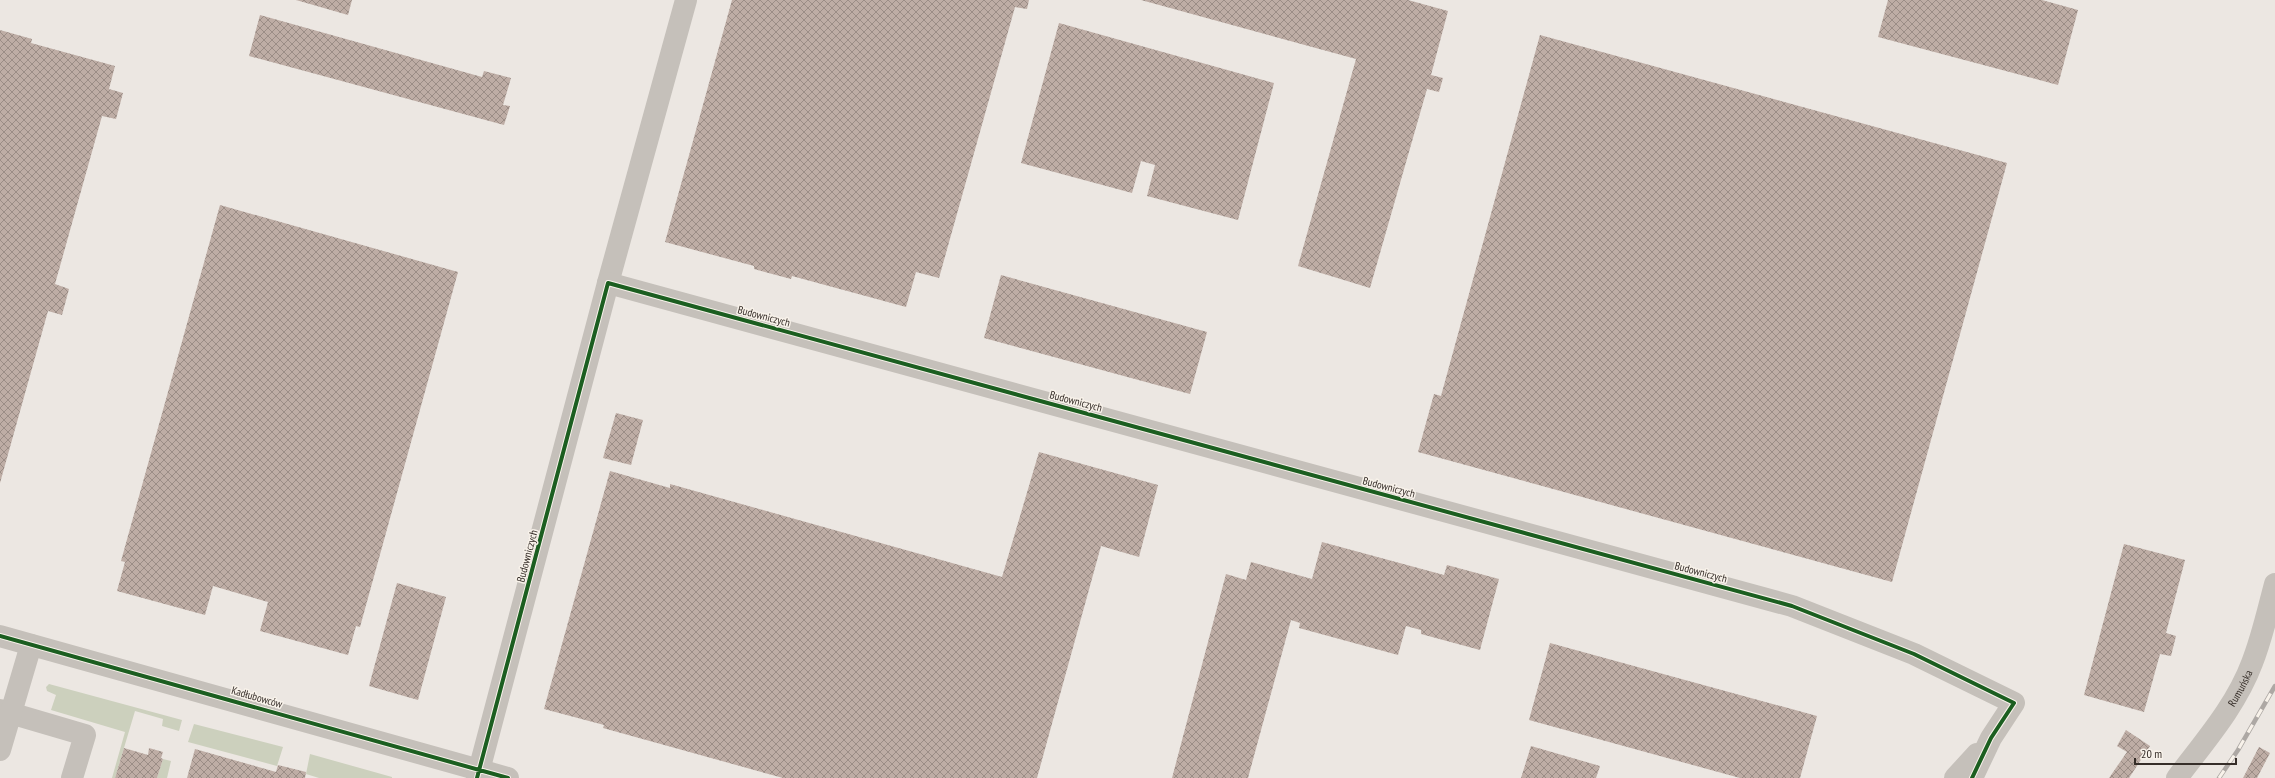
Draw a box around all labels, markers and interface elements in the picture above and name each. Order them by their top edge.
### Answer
street label: Budowniczych [736,302,792,330]
street label: Budowniczych [1048,387,1104,415]
street label: Budowniczych [1361,473,1417,501]
street label: Budowniczych [513,528,541,584]
street label: Budowniczych [1673,558,1729,586]
street label: Rumuńska [2225,668,2255,709]
street label: Kadłubowców [230,683,285,711]
scale bar [2135,740,2236,766]
text: 20 m [2141,746,2162,761]

